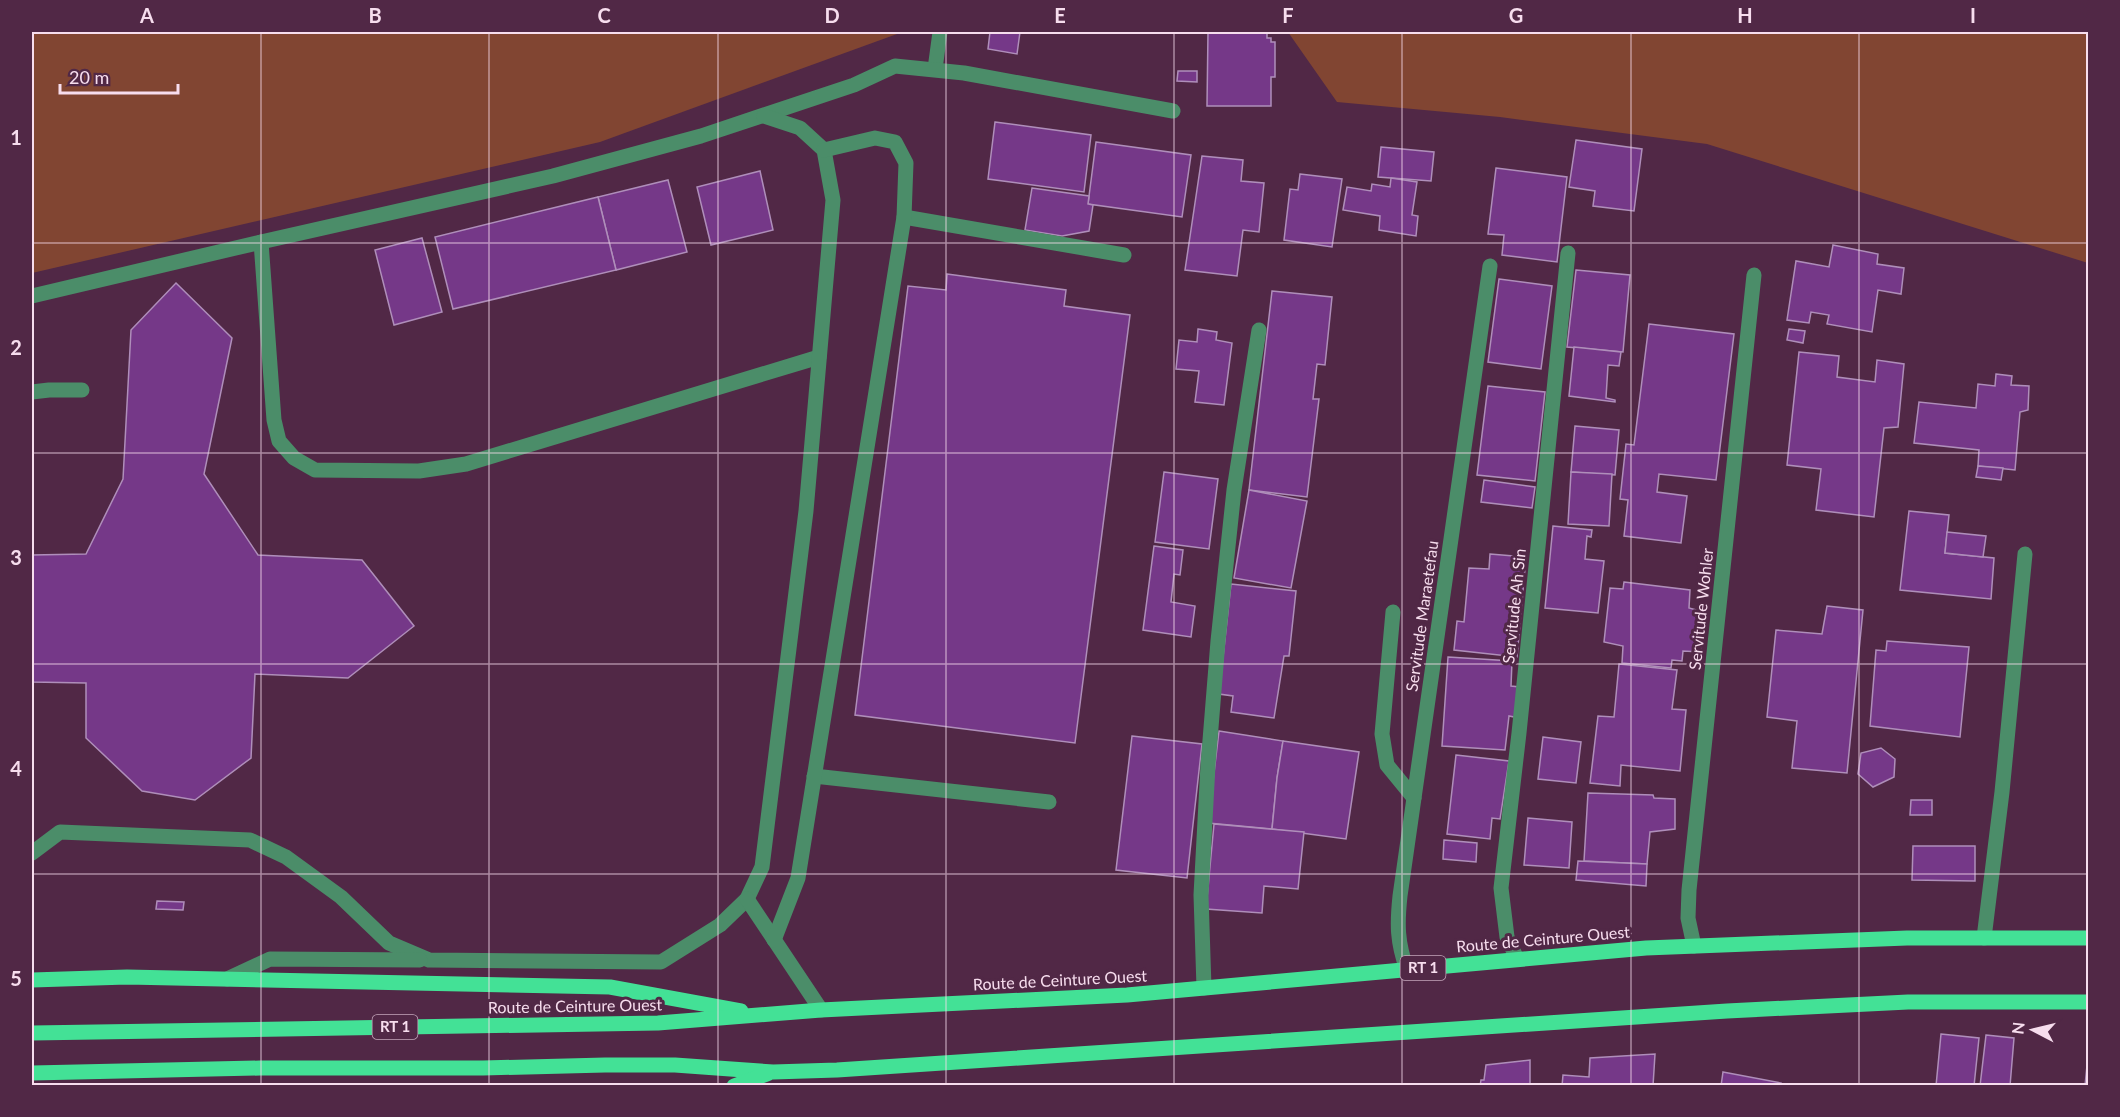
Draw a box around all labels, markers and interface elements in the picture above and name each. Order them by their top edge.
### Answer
text: A [139,3,154,27]
text: B [368,3,382,27]
text: C [597,3,611,27]
text: D [824,3,840,27]
text: E [1054,3,1066,27]
text: F [1282,3,1294,27]
text: G [1509,3,1523,27]
text: H [1737,3,1753,27]
text: I [1970,3,1976,27]
scale bar [60,57,178,95]
text: 20 m [69,66,109,88]
text: 1 [10,125,22,149]
text: 2 [10,335,22,359]
street label: Servitude Maraetefau [1402,539,1442,693]
text: 3 [10,545,22,569]
street label: Servitude Ah Sin [1498,547,1529,665]
street label: Servitude Wohler [1685,547,1716,671]
text: 4 [10,756,22,780]
street label: Route de Ceinture Ouest [1455,921,1631,956]
road number: RT 1 [1400,956,1446,980]
street label: Route de Ceinture Ouest [972,965,1148,994]
text: 5 [10,966,22,990]
street label: Route de Ceinture Ouest [488,994,663,1017]
north arrow [2003,1000,2063,1060]
road number: RT 1 [372,1015,418,1039]
text: N [2007,1021,2028,1035]

